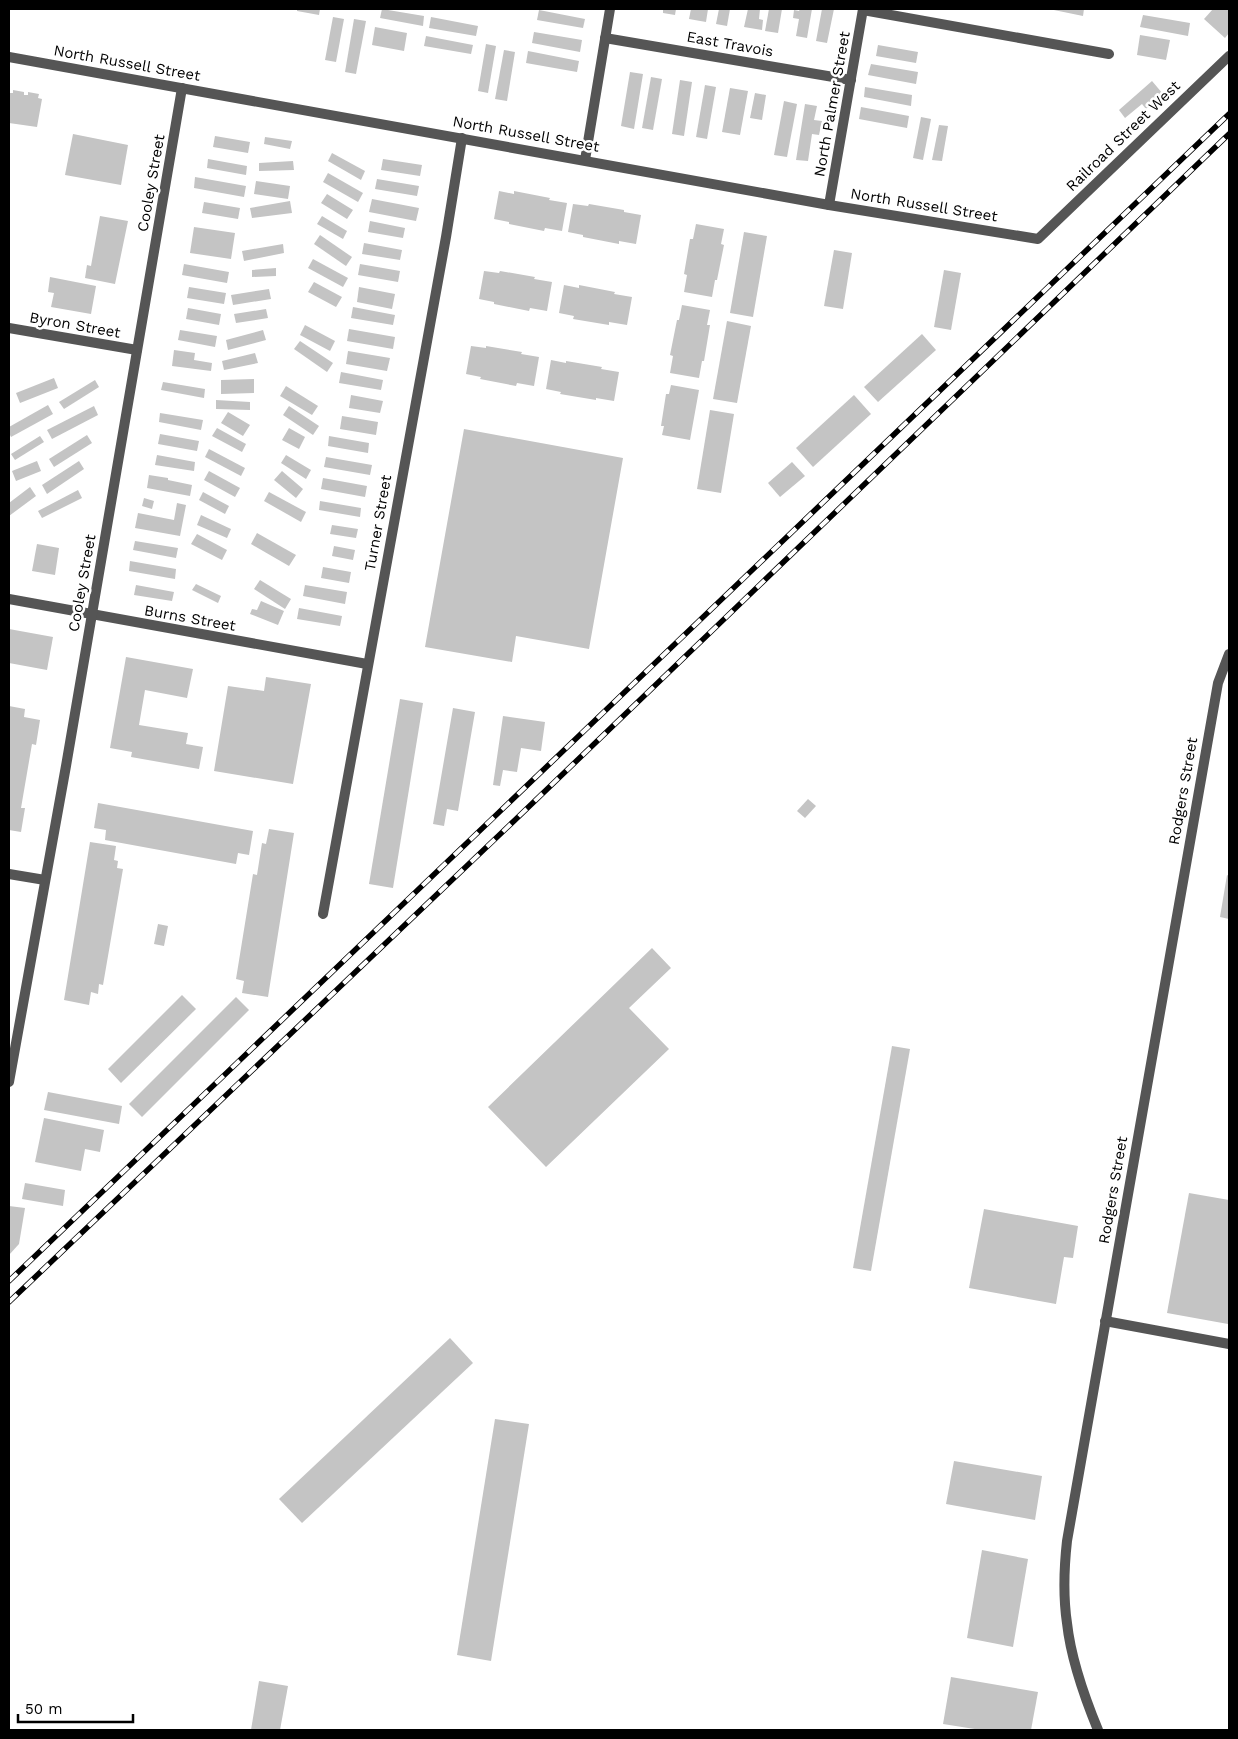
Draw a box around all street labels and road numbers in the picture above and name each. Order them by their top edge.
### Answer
street label: East Travois [685,28,775,61]
street label: North Palmer Street [810,29,854,178]
street label: North Russell Street [52,41,202,85]
street label: Railroad Street West [1062,76,1184,195]
street label: North Russell Street [451,112,601,156]
street label: Cooley Street [134,132,169,233]
street label: North Russell Street [849,184,1000,226]
street label: Byron Street [28,308,123,342]
street label: Turner Street [361,473,395,573]
street label: Cooley Street [65,532,100,633]
street label: Burns Street [143,601,238,635]
street label: Rodgers Street [1165,735,1201,846]
street label: Rodgers Street [1095,1134,1131,1245]

